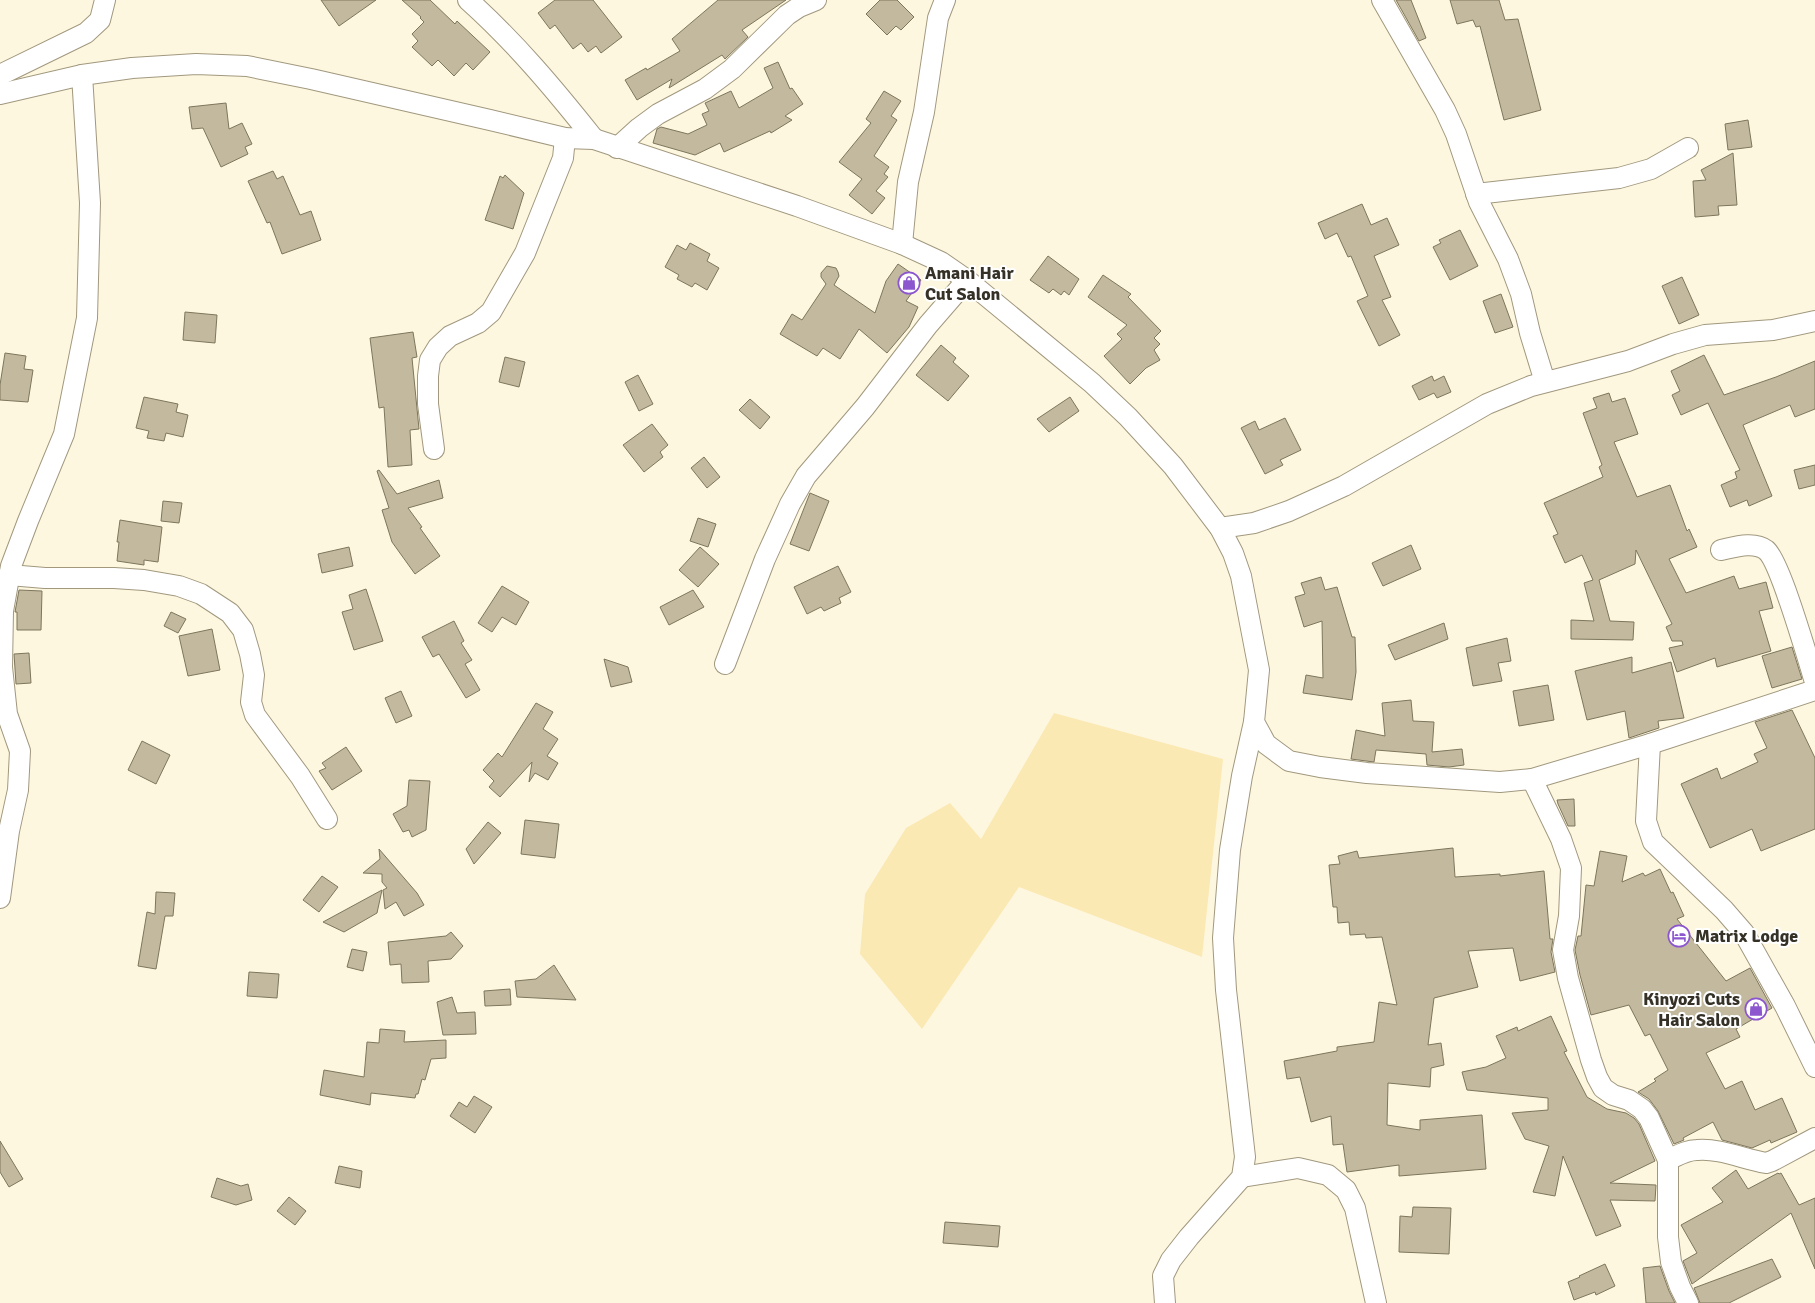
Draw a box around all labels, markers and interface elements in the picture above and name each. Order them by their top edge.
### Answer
place label: Amani Hair Cut Salon [925,262,1014,305]
shop icon: Amani Hair Cut Salon [897,271,921,295]
hotel icon: Matrix Lodge [1667,924,1691,948]
place label: Matrix Lodge [1695,925,1798,947]
place label: Kinyozi Cuts Hair Salon [1643,988,1740,1031]
shop icon: Kinyozi Cuts Hair Salon [1744,997,1768,1021]

